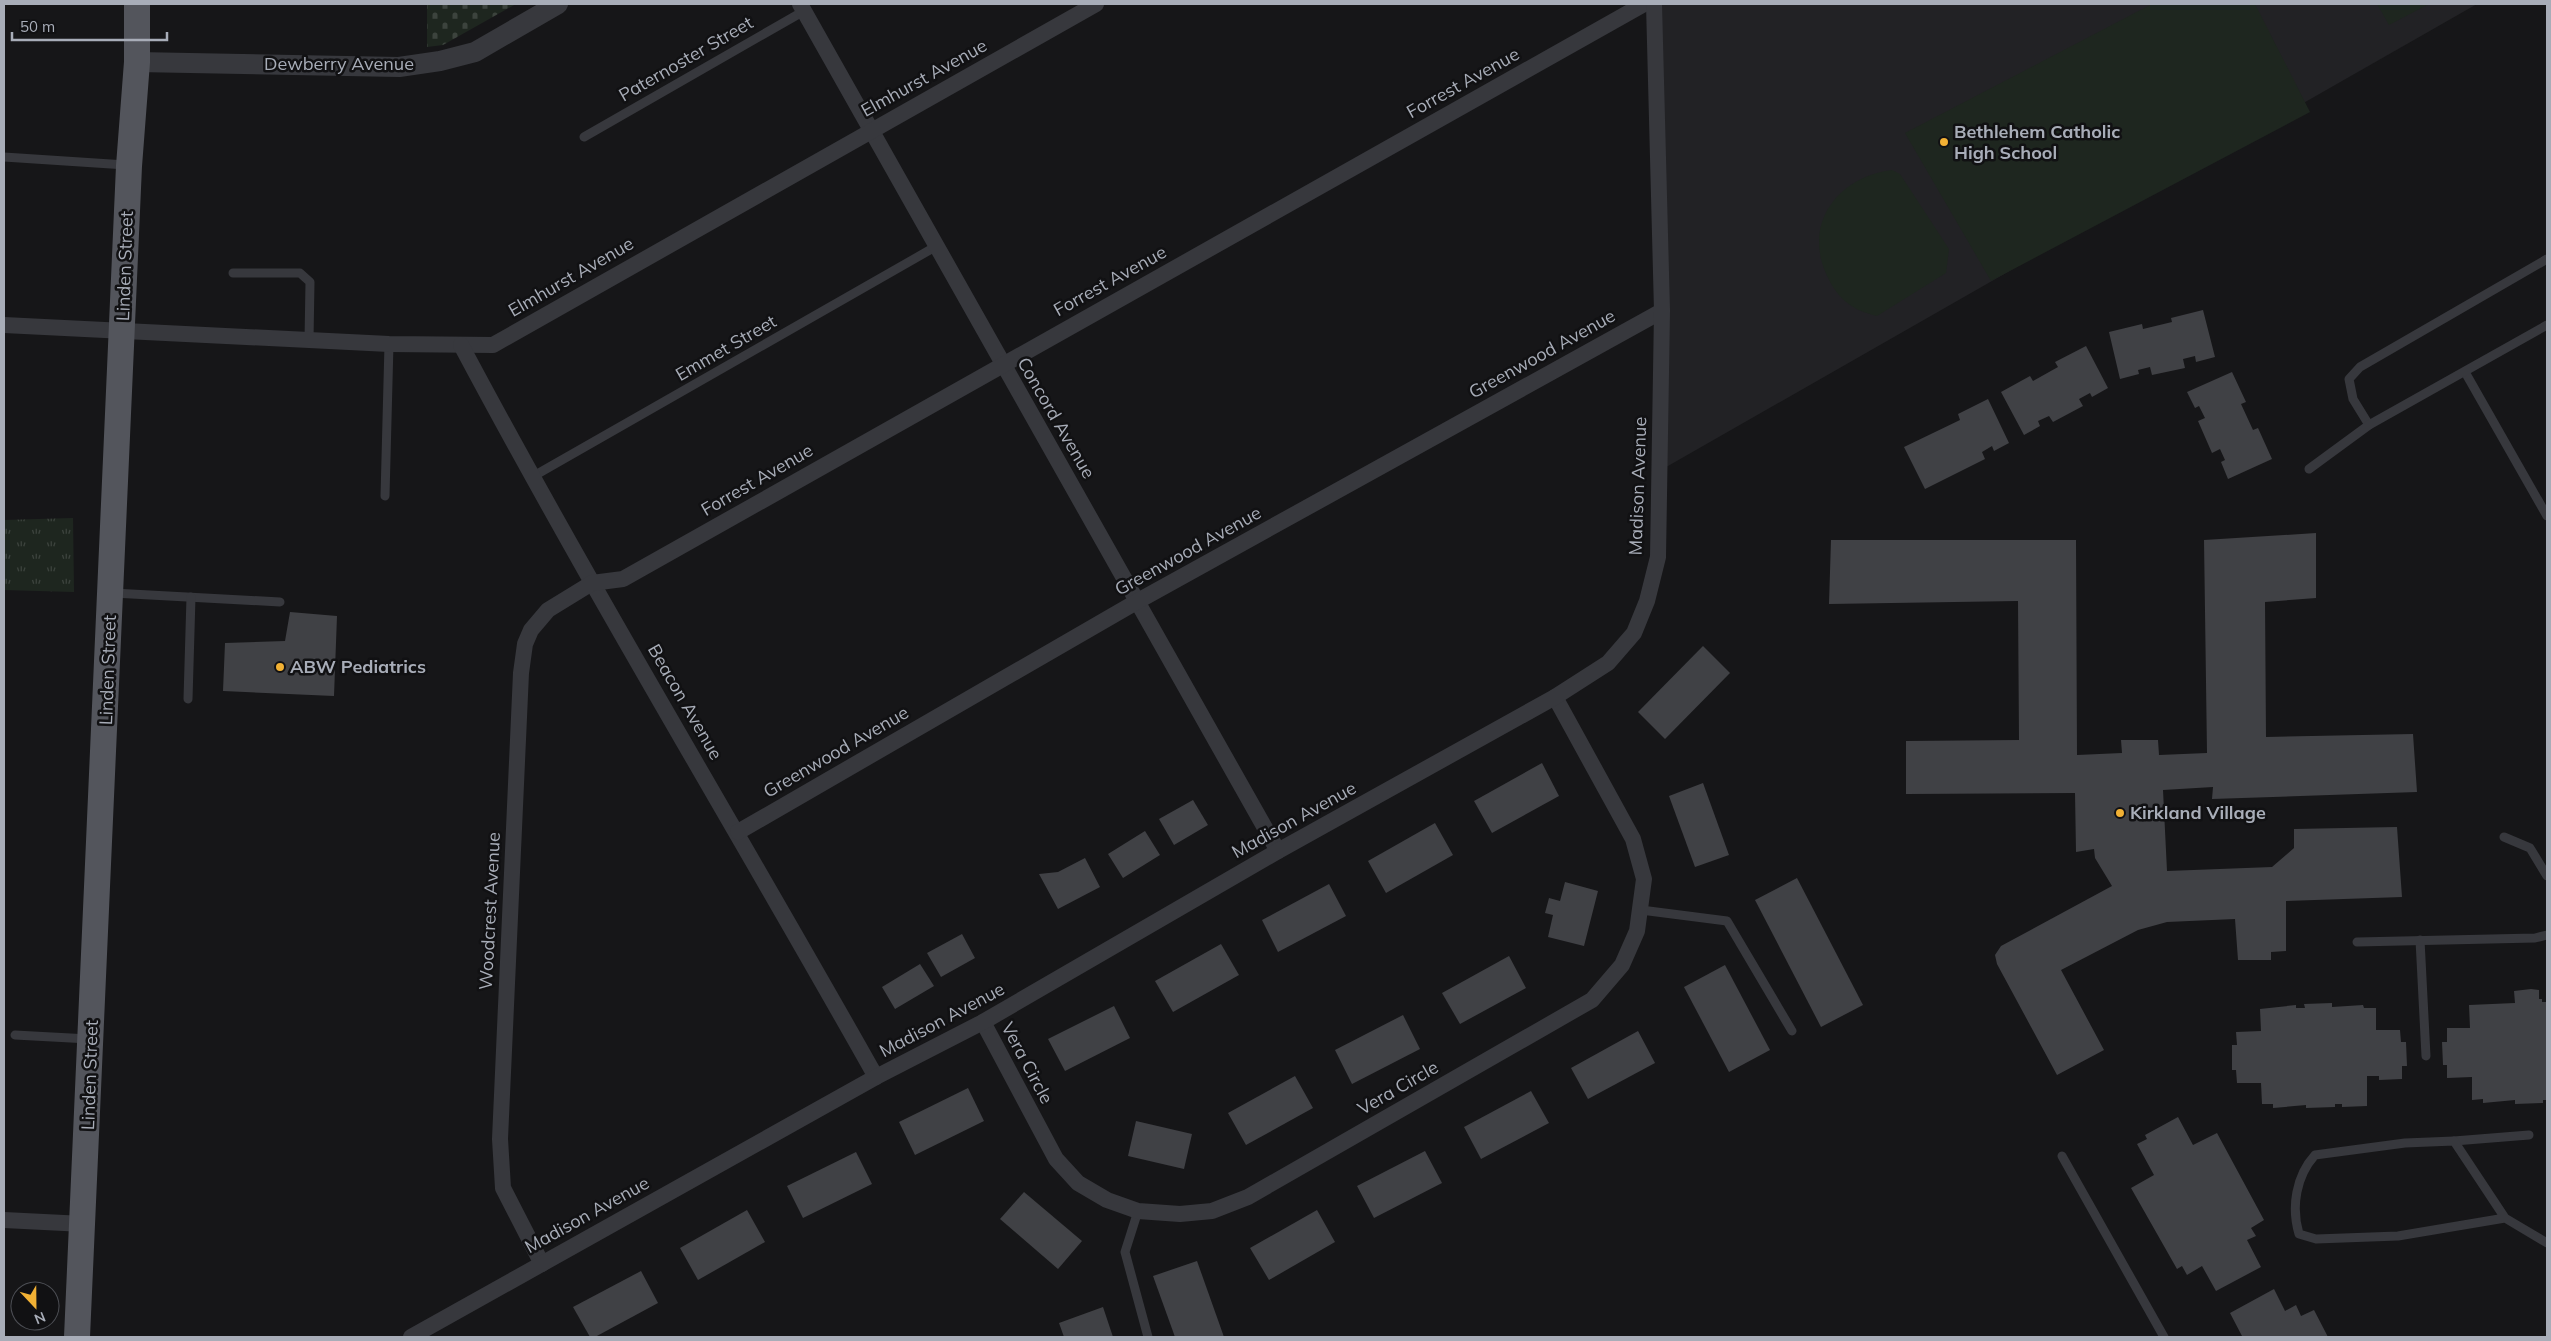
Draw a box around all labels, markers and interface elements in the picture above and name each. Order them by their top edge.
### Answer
scale bar [12,10,168,42]
street label: Paternoster Street [614,11,757,106]
text: 50 m [20,17,55,36]
street label: Elmhurst Avenue [857,33,991,122]
street label: Forrest Avenue [1402,42,1523,123]
street label: Dewberry Avenue [264,52,414,75]
place label: Bethlehem Catholic High School [1954,120,2120,164]
marker: Bethlehem Catholic High School [1938,136,1950,148]
street label: Linden Street [111,210,138,321]
street label: Elmhurst Avenue [504,231,637,322]
street label: Forrest Avenue [1049,240,1170,321]
street label: Greenwood Avenue [1465,304,1619,403]
street label: Emmet Street [671,309,780,386]
street label: Concord Avenue [1012,353,1100,482]
street label: Madison Avenue [1624,416,1651,556]
street label: Forrest Avenue [697,438,817,521]
street label: Greenwood Avenue [1111,501,1265,600]
street label: Linden Street [94,614,121,725]
street label: Beacon Avenue [643,640,728,764]
place label: ABW Pediatrics [290,655,426,678]
marker: ABW Pediatrics [274,661,286,673]
street label: Greenwood Avenue [759,701,912,802]
street label: Madison Avenue [1228,776,1360,863]
place label: Kirkland Village [2130,801,2266,824]
marker: Kirkland Village [2114,807,2126,819]
street label: Woodcrest Avenue [474,831,505,990]
street label: Madison Avenue [875,977,1008,1062]
street label: Vera Circle [996,1018,1059,1108]
street label: Linden Street [76,1019,103,1130]
street label: Vera Circle [1353,1055,1442,1120]
street label: Madison Avenue [521,1171,653,1258]
north arrow [10,1281,60,1331]
text: N [32,1308,48,1328]

